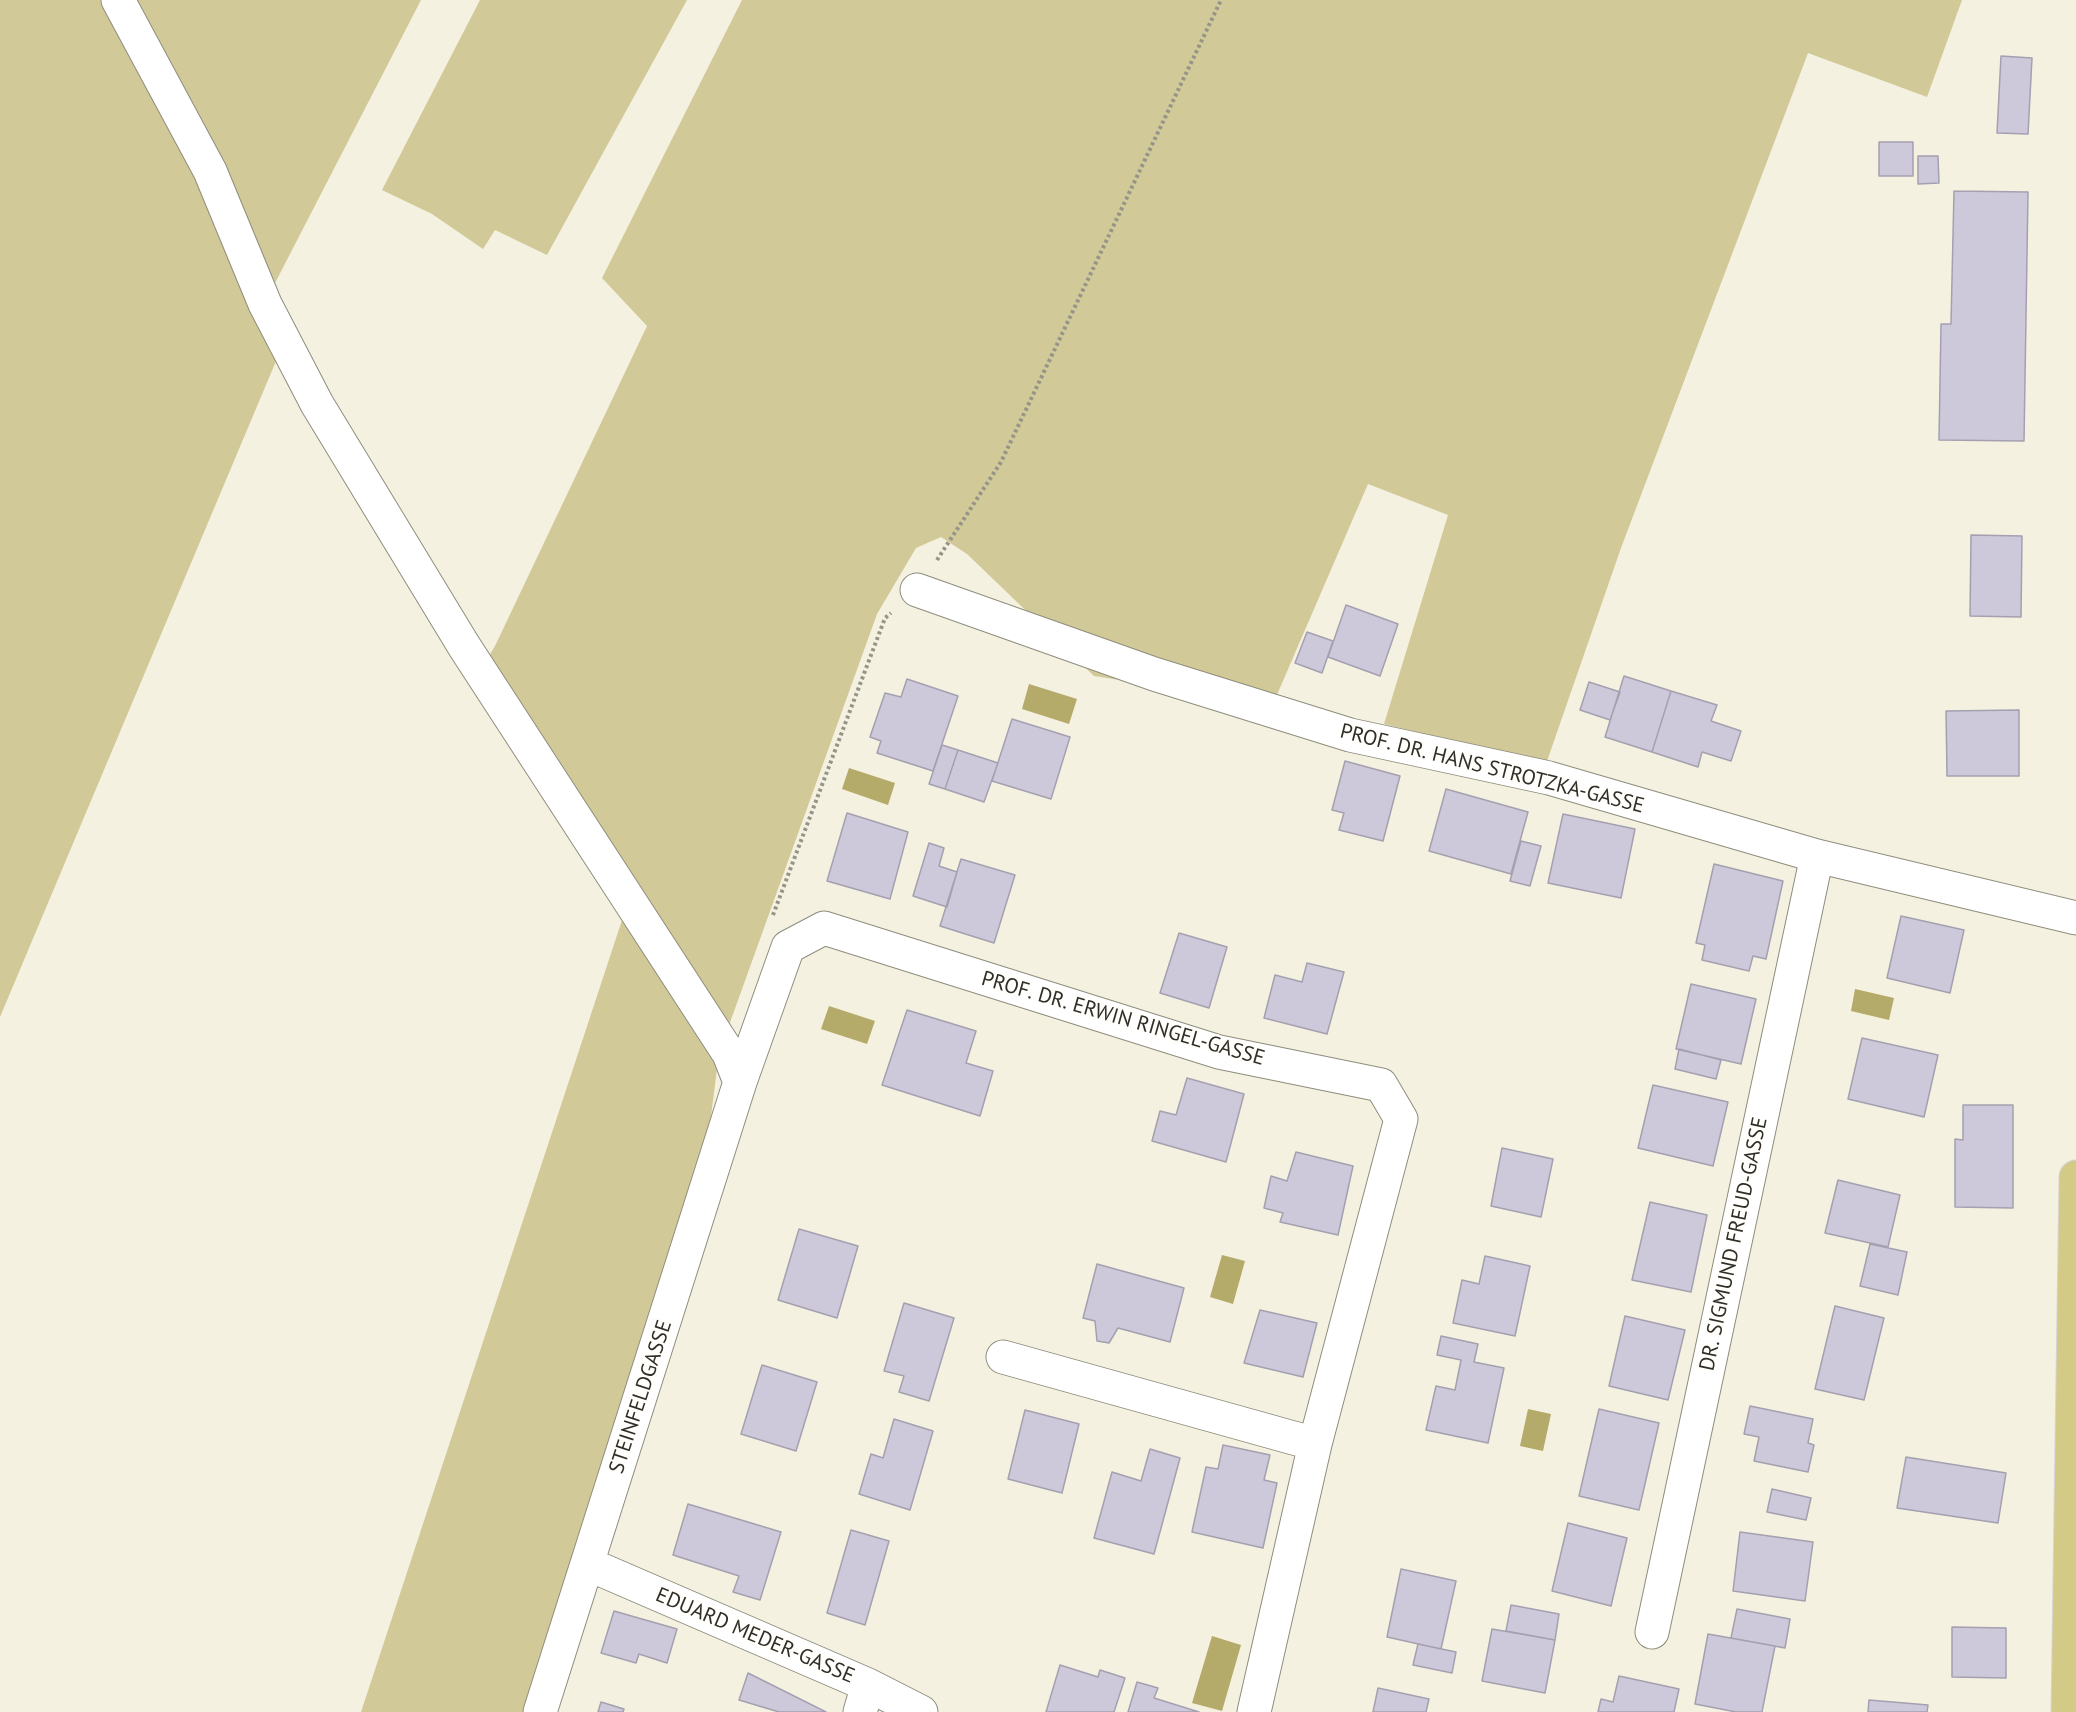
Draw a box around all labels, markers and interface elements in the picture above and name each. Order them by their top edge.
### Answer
street label: PROF. DR. HANS STROTZKA-GASSE [1337,719,1647,819]
street label: PROF. DR. ERWIN RINGEL-GASSE [978,966,1268,1072]
street label: DR. SIGMUND FREUD-GASSE [1695,1115,1773,1373]
street label: STEINFELDGASSE [604,1317,678,1477]
street label: EDUARD MEDER-GASSE [652,1583,858,1689]

